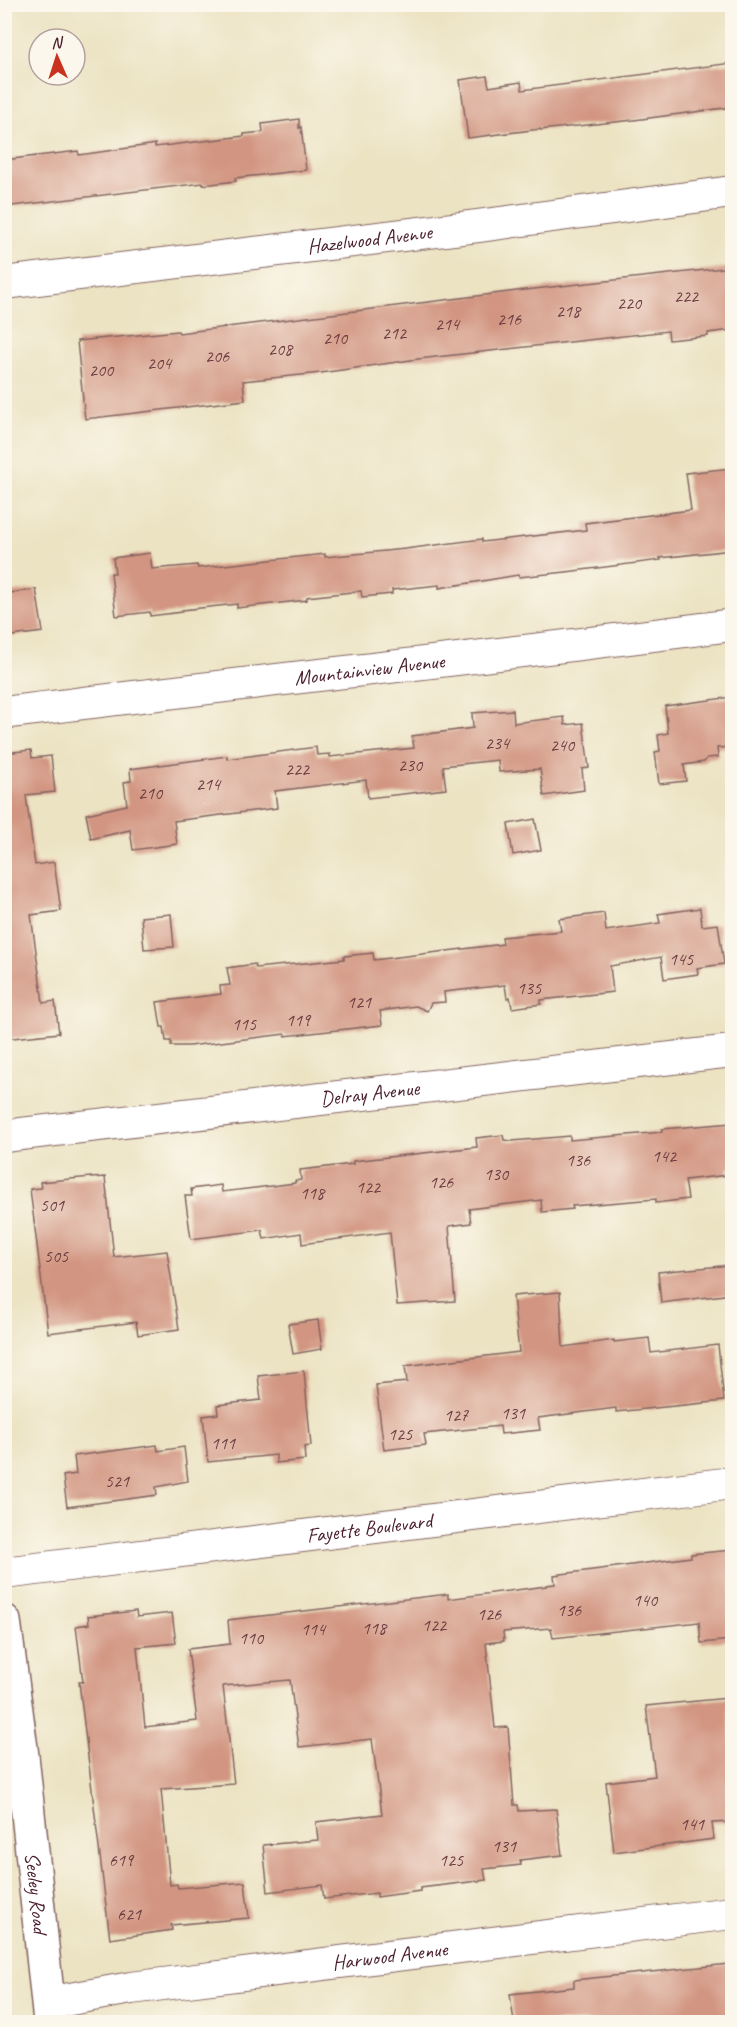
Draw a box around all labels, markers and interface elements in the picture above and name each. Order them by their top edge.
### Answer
north arrow [27,27,87,87]
text: N [51,33,65,53]
street label: Hazelwood Avenue [306,218,435,259]
house number: 222 [674,285,700,307]
house number: 220 [617,292,643,314]
house number: 218 [556,300,582,322]
house number: 216 [497,308,522,330]
house number: 214 [435,313,461,335]
house number: 212 [382,322,408,344]
house number: 210 [323,327,349,349]
house number: 208 [268,338,294,360]
house number: 206 [205,345,230,367]
house number: 204 [147,352,173,374]
house number: 200 [89,359,115,381]
street label: Mountainview Avenue [293,647,447,691]
house number: 234 [485,732,511,754]
house number: 240 [550,734,576,756]
house number: 230 [398,754,424,776]
house number: 222 [285,758,311,780]
house number: 214 [196,773,222,795]
house number: 210 [138,782,164,804]
house number: 145 [669,948,694,970]
house number: 135 [517,977,542,999]
house number: 121 [347,991,372,1013]
house number: 119 [286,1009,312,1031]
house number: 115 [232,1013,257,1035]
street label: Delray Avenue [319,1075,422,1112]
house number: 142 [652,1145,678,1167]
house number: 136 [566,1149,591,1171]
house number: 130 [484,1163,510,1185]
house number: 126 [429,1171,454,1193]
house number: 122 [356,1176,382,1198]
house number: 118 [300,1182,326,1204]
house number: 501 [40,1194,65,1216]
house number: 505 [44,1245,69,1267]
house number: 131 [501,1402,526,1424]
house number: 127 [444,1404,469,1426]
house number: 125 [388,1423,413,1445]
house number: 111 [211,1432,236,1454]
house number: 521 [105,1470,130,1492]
street label: Fayette Boulevard [305,1507,437,1548]
house number: 140 [633,1589,659,1611]
house number: 136 [557,1599,582,1621]
house number: 126 [477,1603,502,1625]
house number: 122 [422,1614,448,1636]
house number: 118 [362,1617,388,1639]
house number: 114 [301,1618,327,1640]
house number: 110 [239,1627,265,1649]
house number: 141 [680,1813,705,1835]
house number: 131 [492,1835,517,1857]
house number: 619 [109,1849,135,1871]
house number: 125 [439,1849,464,1871]
street label: Seeley Road [19,1851,54,1938]
house number: 621 [117,1903,142,1925]
street label: Harwood Avenue [331,1936,450,1976]

